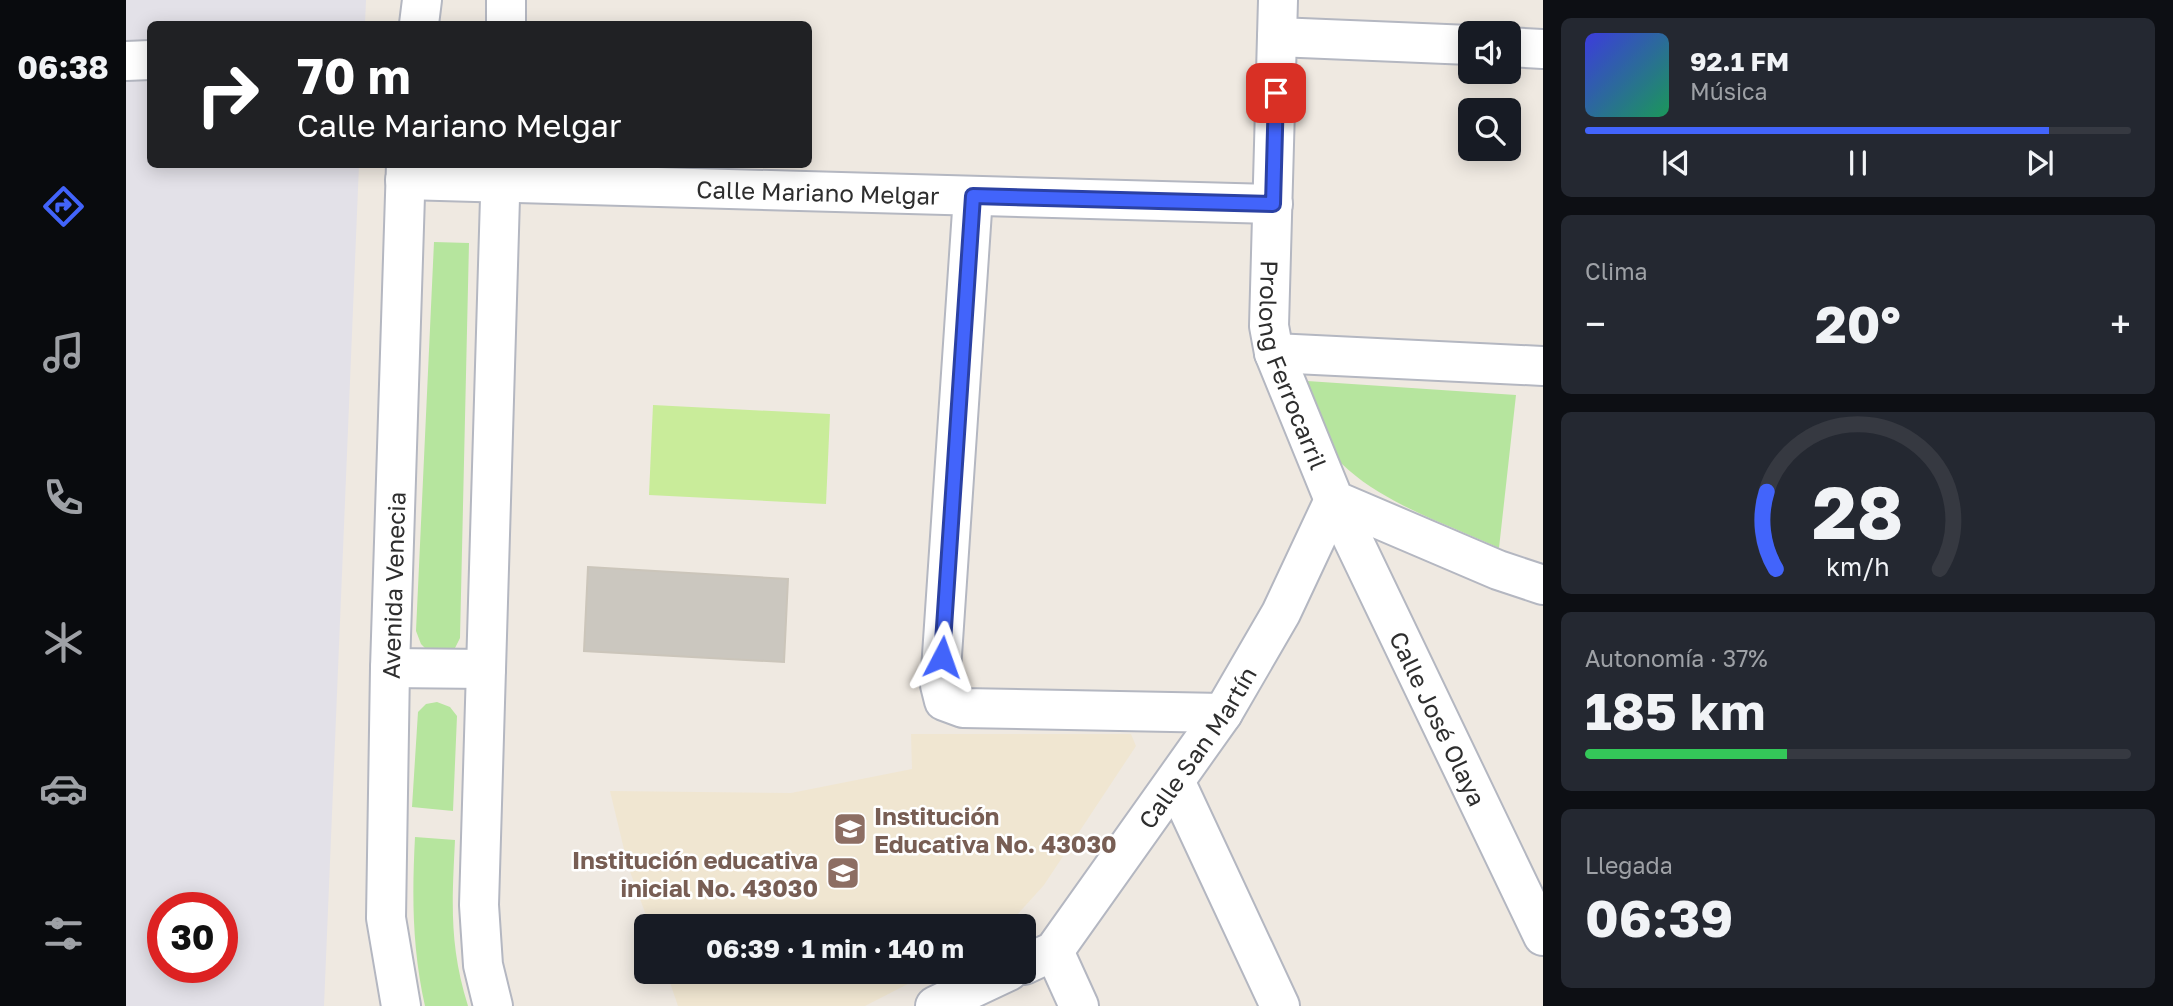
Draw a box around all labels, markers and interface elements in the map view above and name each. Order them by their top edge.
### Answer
map controls [1458,21,1521,161]
button: sound [1458,21,1521,84]
text: 70 m [297,46,411,105]
text: 92.1 FM [1690,46,1789,77]
text: 06:38 [17,48,109,86]
icon: right [182,49,273,140]
pin [1246,63,1306,123]
icon: arrive [1257,74,1295,112]
text: Música [1690,77,1768,105]
button: search [1458,98,1521,161]
text: Calle Mariano Melgar [297,106,621,144]
icon: previous [1657,144,1695,182]
icon: pause [1839,144,1877,182]
icon: next [2021,144,2059,182]
street label: Calle Mariano Melgar [696,174,940,209]
icon: directions [39,182,88,231]
text: Clima [1585,257,1648,285]
street label: Prolong Ferrocarril [1254,260,1334,473]
text: 20° [1815,292,1901,354]
text: − [1585,301,1606,346]
text: + [2110,301,2131,346]
icon: music [39,328,88,377]
text: 28 [1813,468,1904,555]
icon: phone [39,473,88,522]
street label: Avenida Venecia [375,491,410,679]
text: km/h [1826,551,1890,582]
icon: climate [39,618,88,667]
position arrow [905,620,979,694]
street label: Calle José Olaya [1384,626,1493,810]
text: Autonomía · 37% [1585,644,1768,672]
street label: Calle San Martín [1131,661,1262,834]
text: 185 km [1585,679,1765,741]
icon: car [39,764,88,813]
place label: Institución Educativa No. 43030 [874,801,1117,858]
school or university icon: Institución Educativa No. 43030 [831,810,869,848]
place label: Institución educativa inicial No. 43030 [572,845,818,902]
text: Llegada [1585,851,1673,879]
school or university icon: Institución educativa inicial No. 43030 [824,854,862,892]
text: 06:39 [1585,886,1733,948]
speed limit sign: 30 [147,892,238,983]
icon: filters [39,909,88,958]
text: 06:39 · 1 min · 140 m [706,933,964,964]

